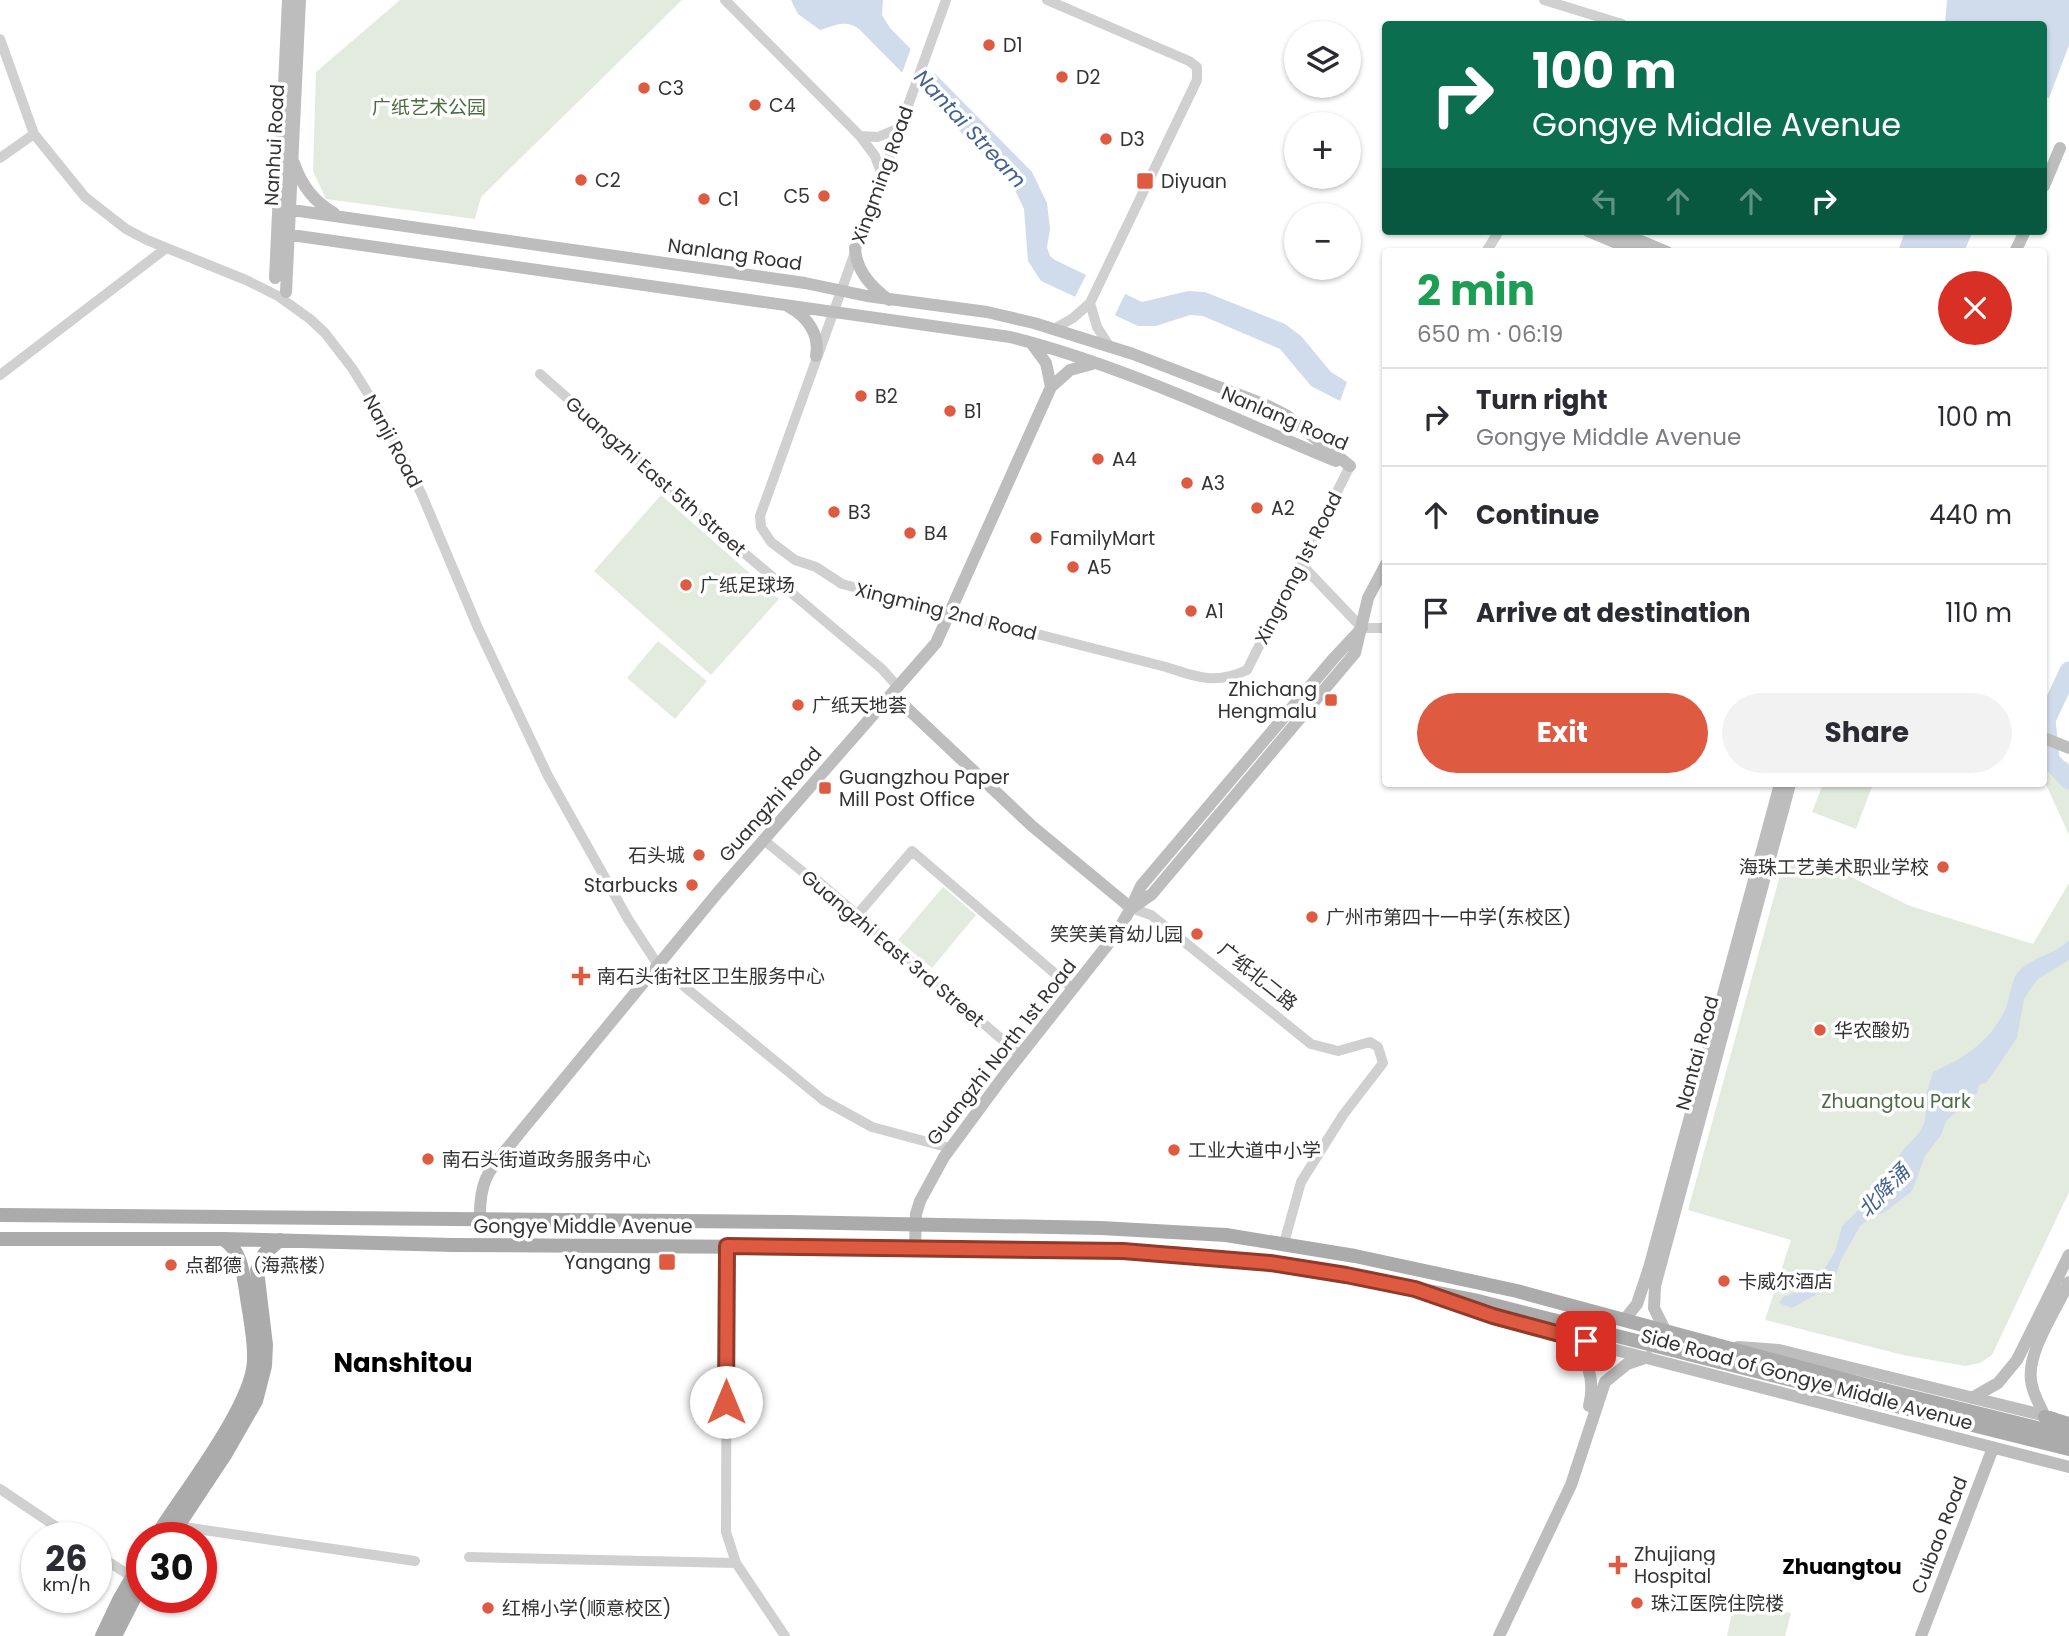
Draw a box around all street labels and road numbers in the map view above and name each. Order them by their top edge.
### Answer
street label: Nanhui Road [258,83,291,207]
street label: Xingming Road [845,102,920,248]
street label: Nanlang Road [666,232,804,277]
street label: Nanlang Road [1217,380,1352,457]
street label: Nanji Road [357,390,428,493]
street label: Guangzhi East 5th Street [559,390,752,563]
street label: Xingrong 1st Road [1248,487,1349,649]
street label: Xingming 2nd Road [852,576,1039,647]
street label: Guangzhi Road [713,741,828,868]
street label: Guangzhi East 3rd Street [795,864,990,1033]
street label: 广纸北二路 [1212,936,1303,1017]
street label: Guangzhi North 1st Road [920,954,1083,1151]
street label: Nantai Road [1669,993,1726,1113]
street label: Gongye Middle Avenue [473,1213,693,1240]
street label: Side Road of Gongye Middle Avenue [1638,1322,1976,1437]
street label: Cuibao Road [1905,1473,1974,1598]

